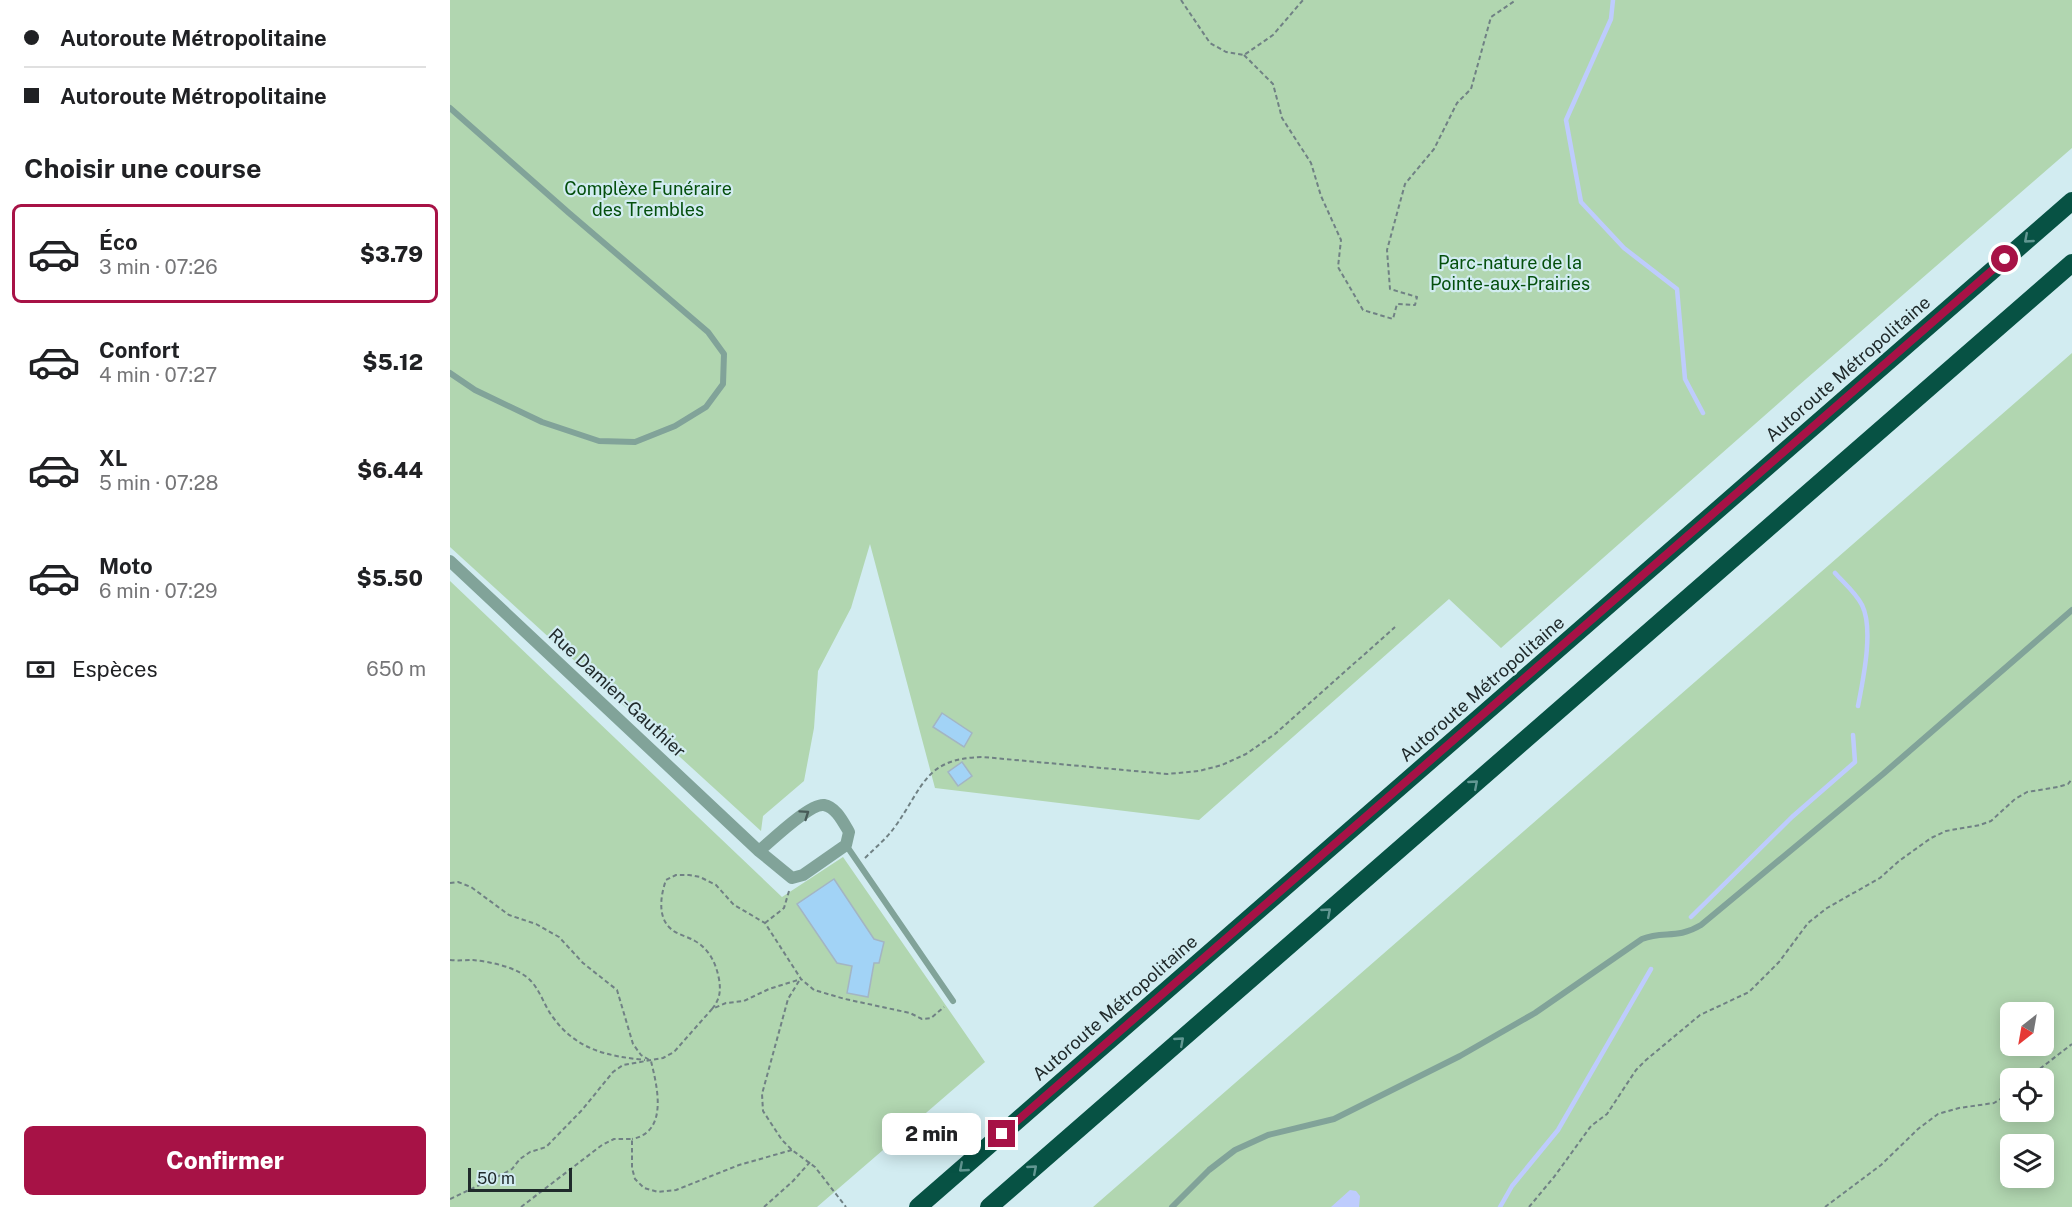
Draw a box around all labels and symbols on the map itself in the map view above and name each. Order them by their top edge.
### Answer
park label: Complèxe Funéraire des Trembles [564,178,732,220]
one-way arrow [2024,232,2035,243]
route start [1991,245,2018,272]
park label: Parc-nature de la Pointe-aux-Prairies [1430,252,1590,294]
street label: Autoroute Métropolitaine [1761,291,1934,446]
street label: Autoroute Métropolitaine [1395,611,1568,766]
street label: Rue Damien-Gauthier [545,624,690,762]
one-way arrow [1467,780,1478,791]
one-way arrow [798,810,809,821]
one-way arrow [1320,908,1331,919]
street label: Autoroute Métropolitaine [1028,930,1201,1085]
north arrow [2000,1002,2054,1056]
one-way arrow [1173,1037,1184,1048]
callout: 2 min [882,1113,981,1155]
route end [988,1120,1015,1147]
one-way arrow [959,1161,970,1172]
scale bar [468,1165,572,1192]
one-way arrow [1026,1165,1037,1176]

